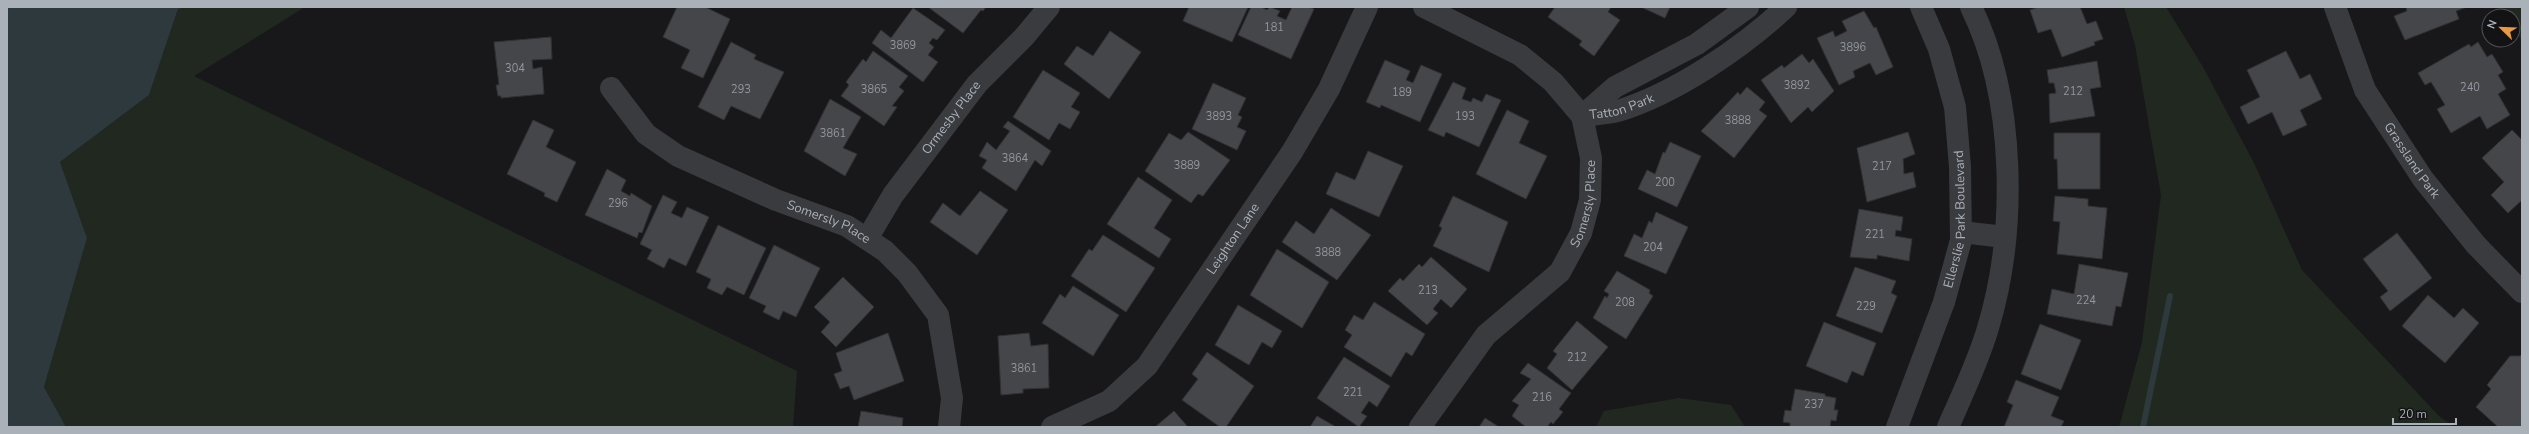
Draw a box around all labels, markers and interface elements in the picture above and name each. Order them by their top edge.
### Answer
north arrow [2481,8,2521,48]
text: N [2484,18,2501,31]
house number: 181 [1264,20,1284,35]
house number: 3869 [890,38,916,53]
house number: 3896 [1840,40,1867,55]
house number: 304 [505,61,525,76]
street label: Ormesby Place [918,77,985,158]
house number: 3892 [1784,78,1810,93]
house number: 240 [2460,80,2480,95]
house number: 293 [731,82,751,97]
house number: 3865 [861,82,888,97]
house number: 212 [2063,84,2083,99]
house number: 189 [1392,85,1412,100]
street label: Tatton Park [1589,89,1657,124]
house number: 3893 [1206,109,1232,124]
house number: 193 [1455,109,1475,124]
house number: 3888 [1725,113,1752,128]
street label: Grassland Park [2380,119,2445,203]
house number: 3861 [820,126,846,141]
street label: Ellerslie Park Boulevard [1939,150,1970,290]
house number: 3864 [1002,151,1029,166]
house number: 3889 [1174,158,1200,173]
house number: 217 [1872,159,1892,174]
street label: Somersly Place [1566,160,1600,251]
house number: 200 [1655,175,1675,190]
house number: 296 [608,196,628,211]
street label: Somersly Place [784,196,874,248]
street label: Leighton Lane [1203,199,1264,278]
house number: 221 [1865,227,1885,242]
house number: 204 [1643,240,1663,255]
house number: 3888 [1315,245,1342,260]
house number: 213 [1418,283,1438,298]
house number: 224 [2076,293,2096,308]
house number: 208 [1615,295,1635,310]
house number: 229 [1856,299,1876,314]
house number: 212 [1567,350,1587,365]
house number: 3861 [1011,361,1037,376]
house number: 221 [1343,385,1363,400]
house number: 216 [1532,390,1552,405]
house number: 237 [1804,397,1824,412]
scale bar [2393,400,2456,426]
text: 20 m [2399,406,2427,422]

